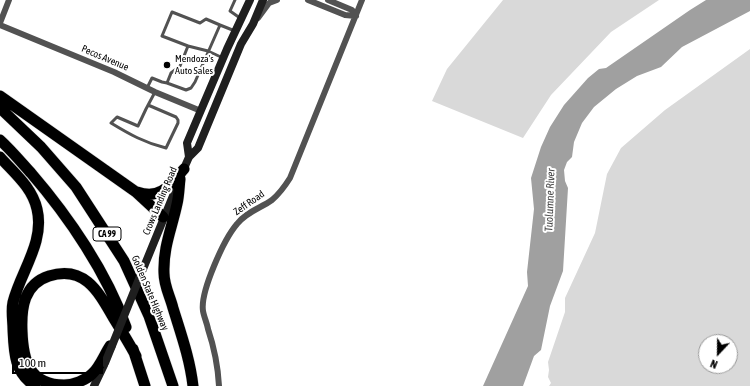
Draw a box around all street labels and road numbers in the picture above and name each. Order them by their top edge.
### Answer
street label: Pecos Avenue [80,43,130,73]
street label: Crows Landing Road [140,165,180,237]
street label: Zeff Road [231,188,267,218]
road number: CA 99 [93,227,121,241]
street label: Golden State Highway [129,254,171,332]

